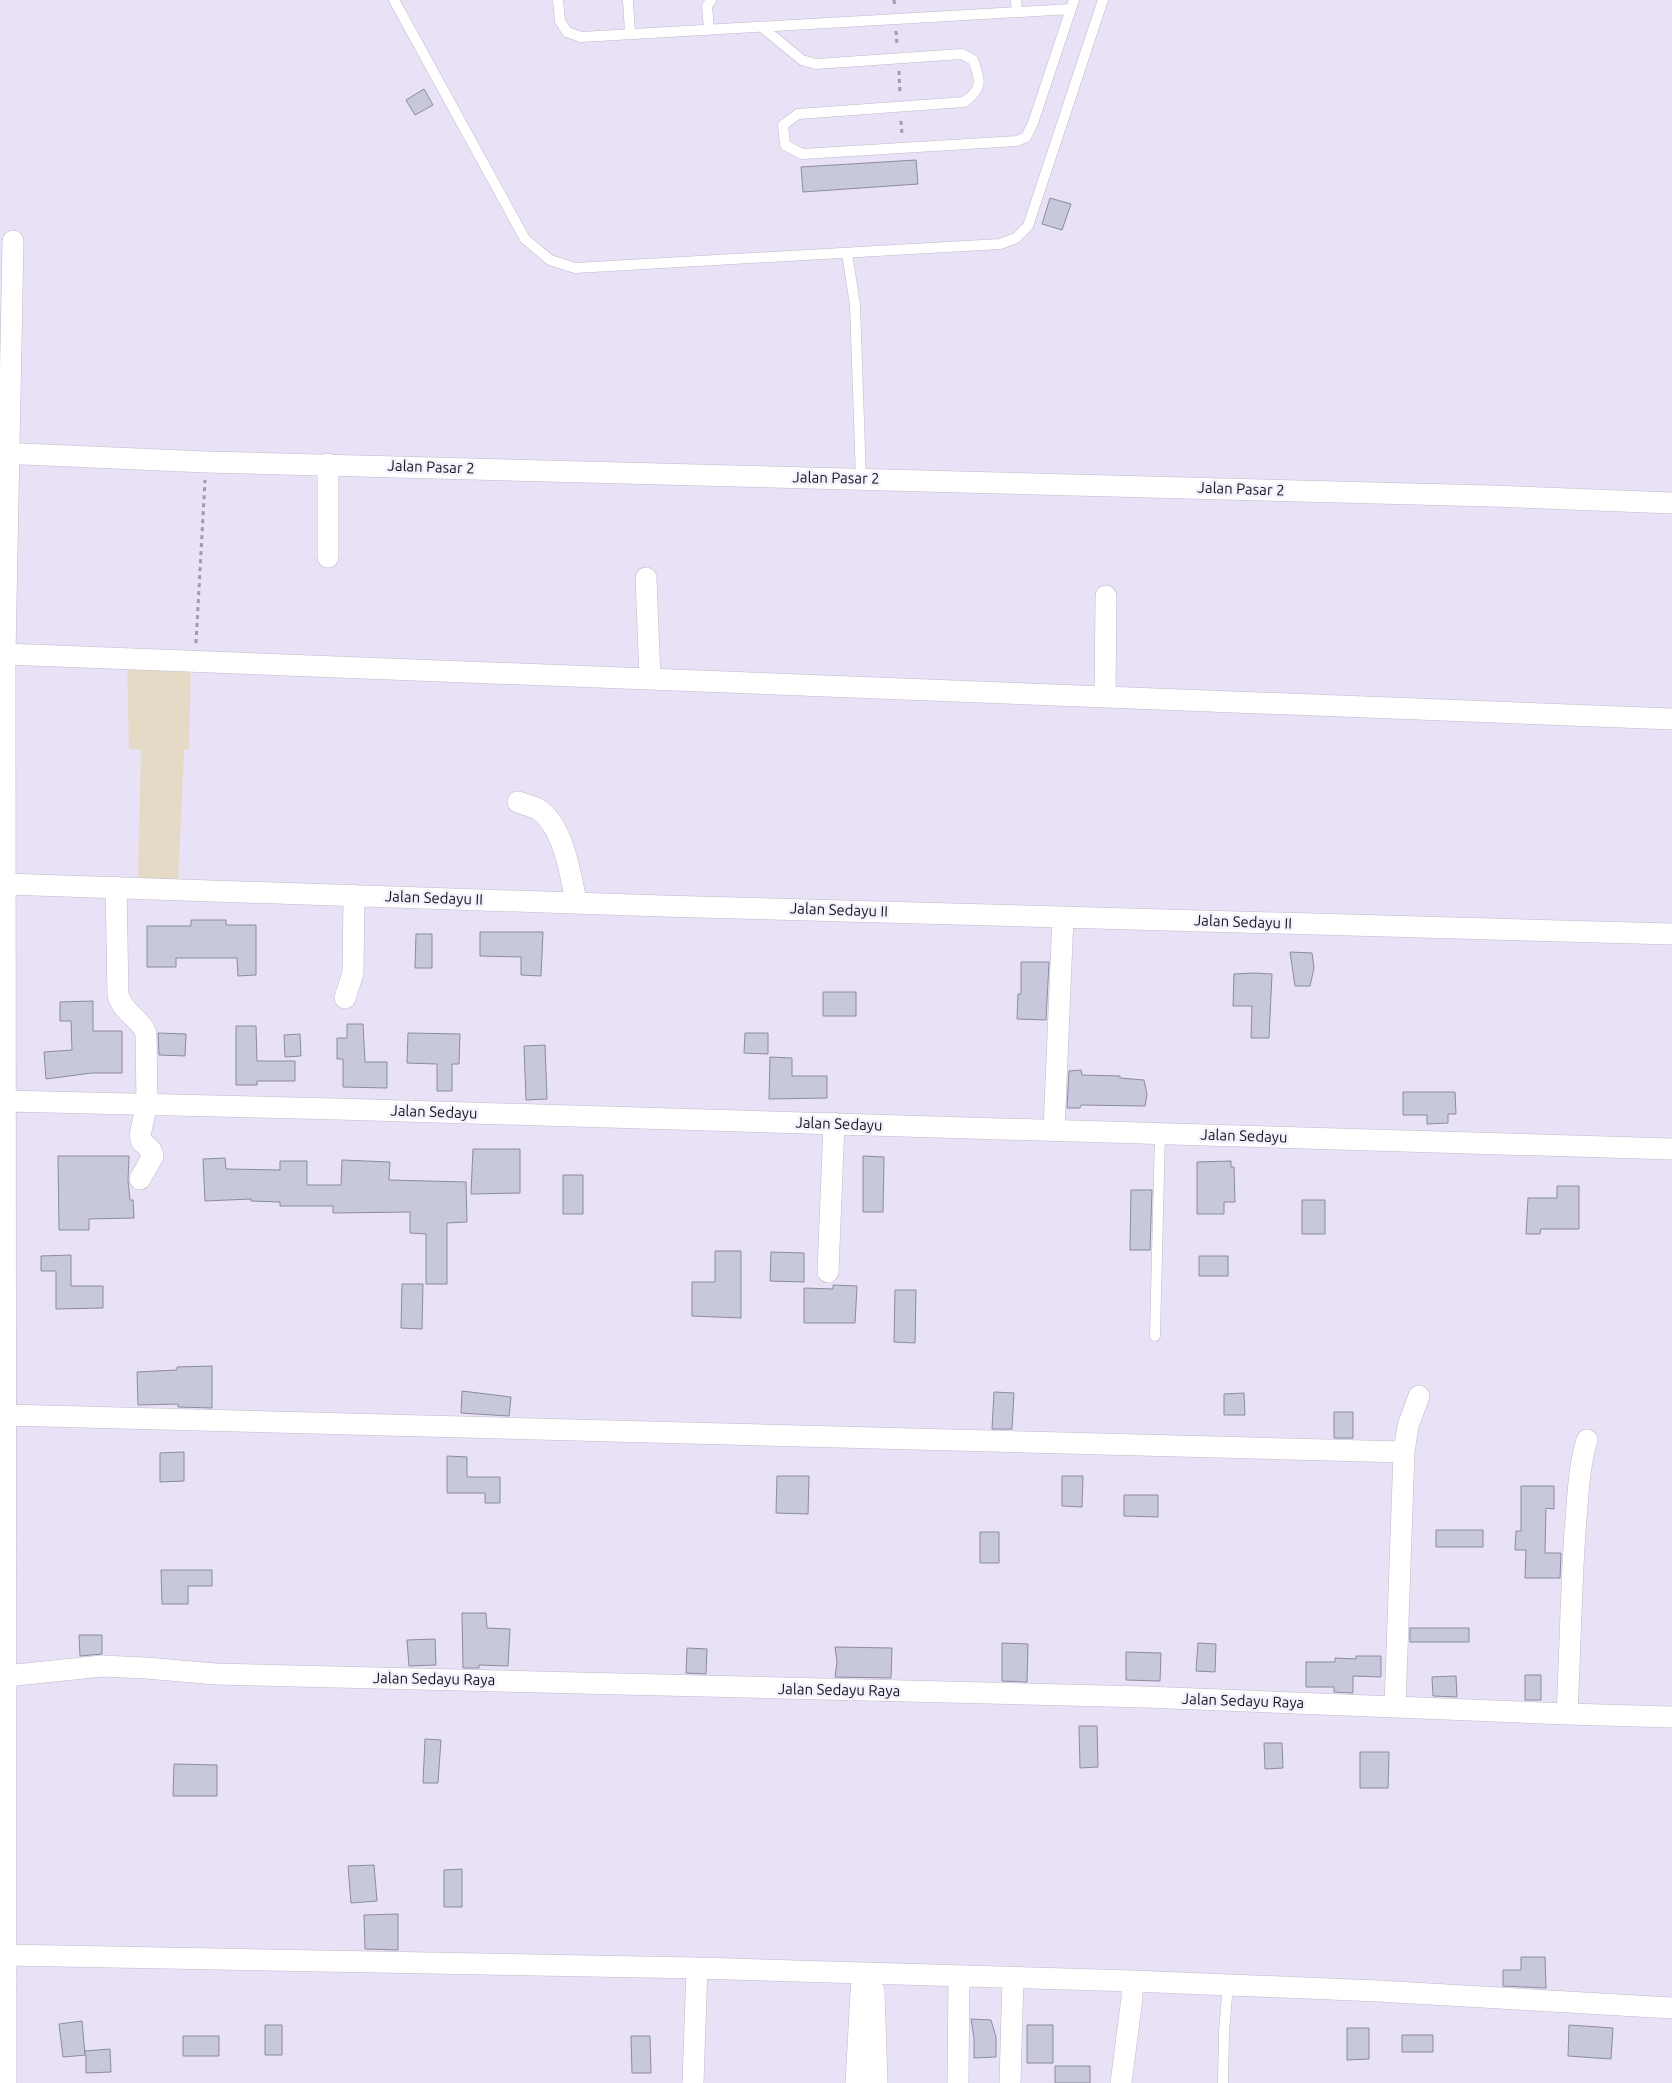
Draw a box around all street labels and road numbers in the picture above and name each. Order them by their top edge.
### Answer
street label: Jalan Pasar 2 [387,456,475,477]
street label: Jalan Pasar 2 [792,468,880,487]
street label: Jalan Pasar 2 [1197,478,1285,499]
street label: Jalan Sedayu II [385,887,483,908]
street label: Jalan Sedayu II [790,899,888,920]
street label: Jalan Sedayu II [1194,911,1292,932]
street label: Jalan Sedayu [390,1101,478,1122]
street label: Jalan Sedayu [795,1113,883,1134]
street label: Jalan Sedayu [1200,1125,1288,1146]
street label: Jalan Sedayu Raya [373,1669,495,1688]
street label: Jalan Sedayu Raya [778,1680,900,1699]
street label: Jalan Sedayu Raya [1181,1690,1305,1711]

